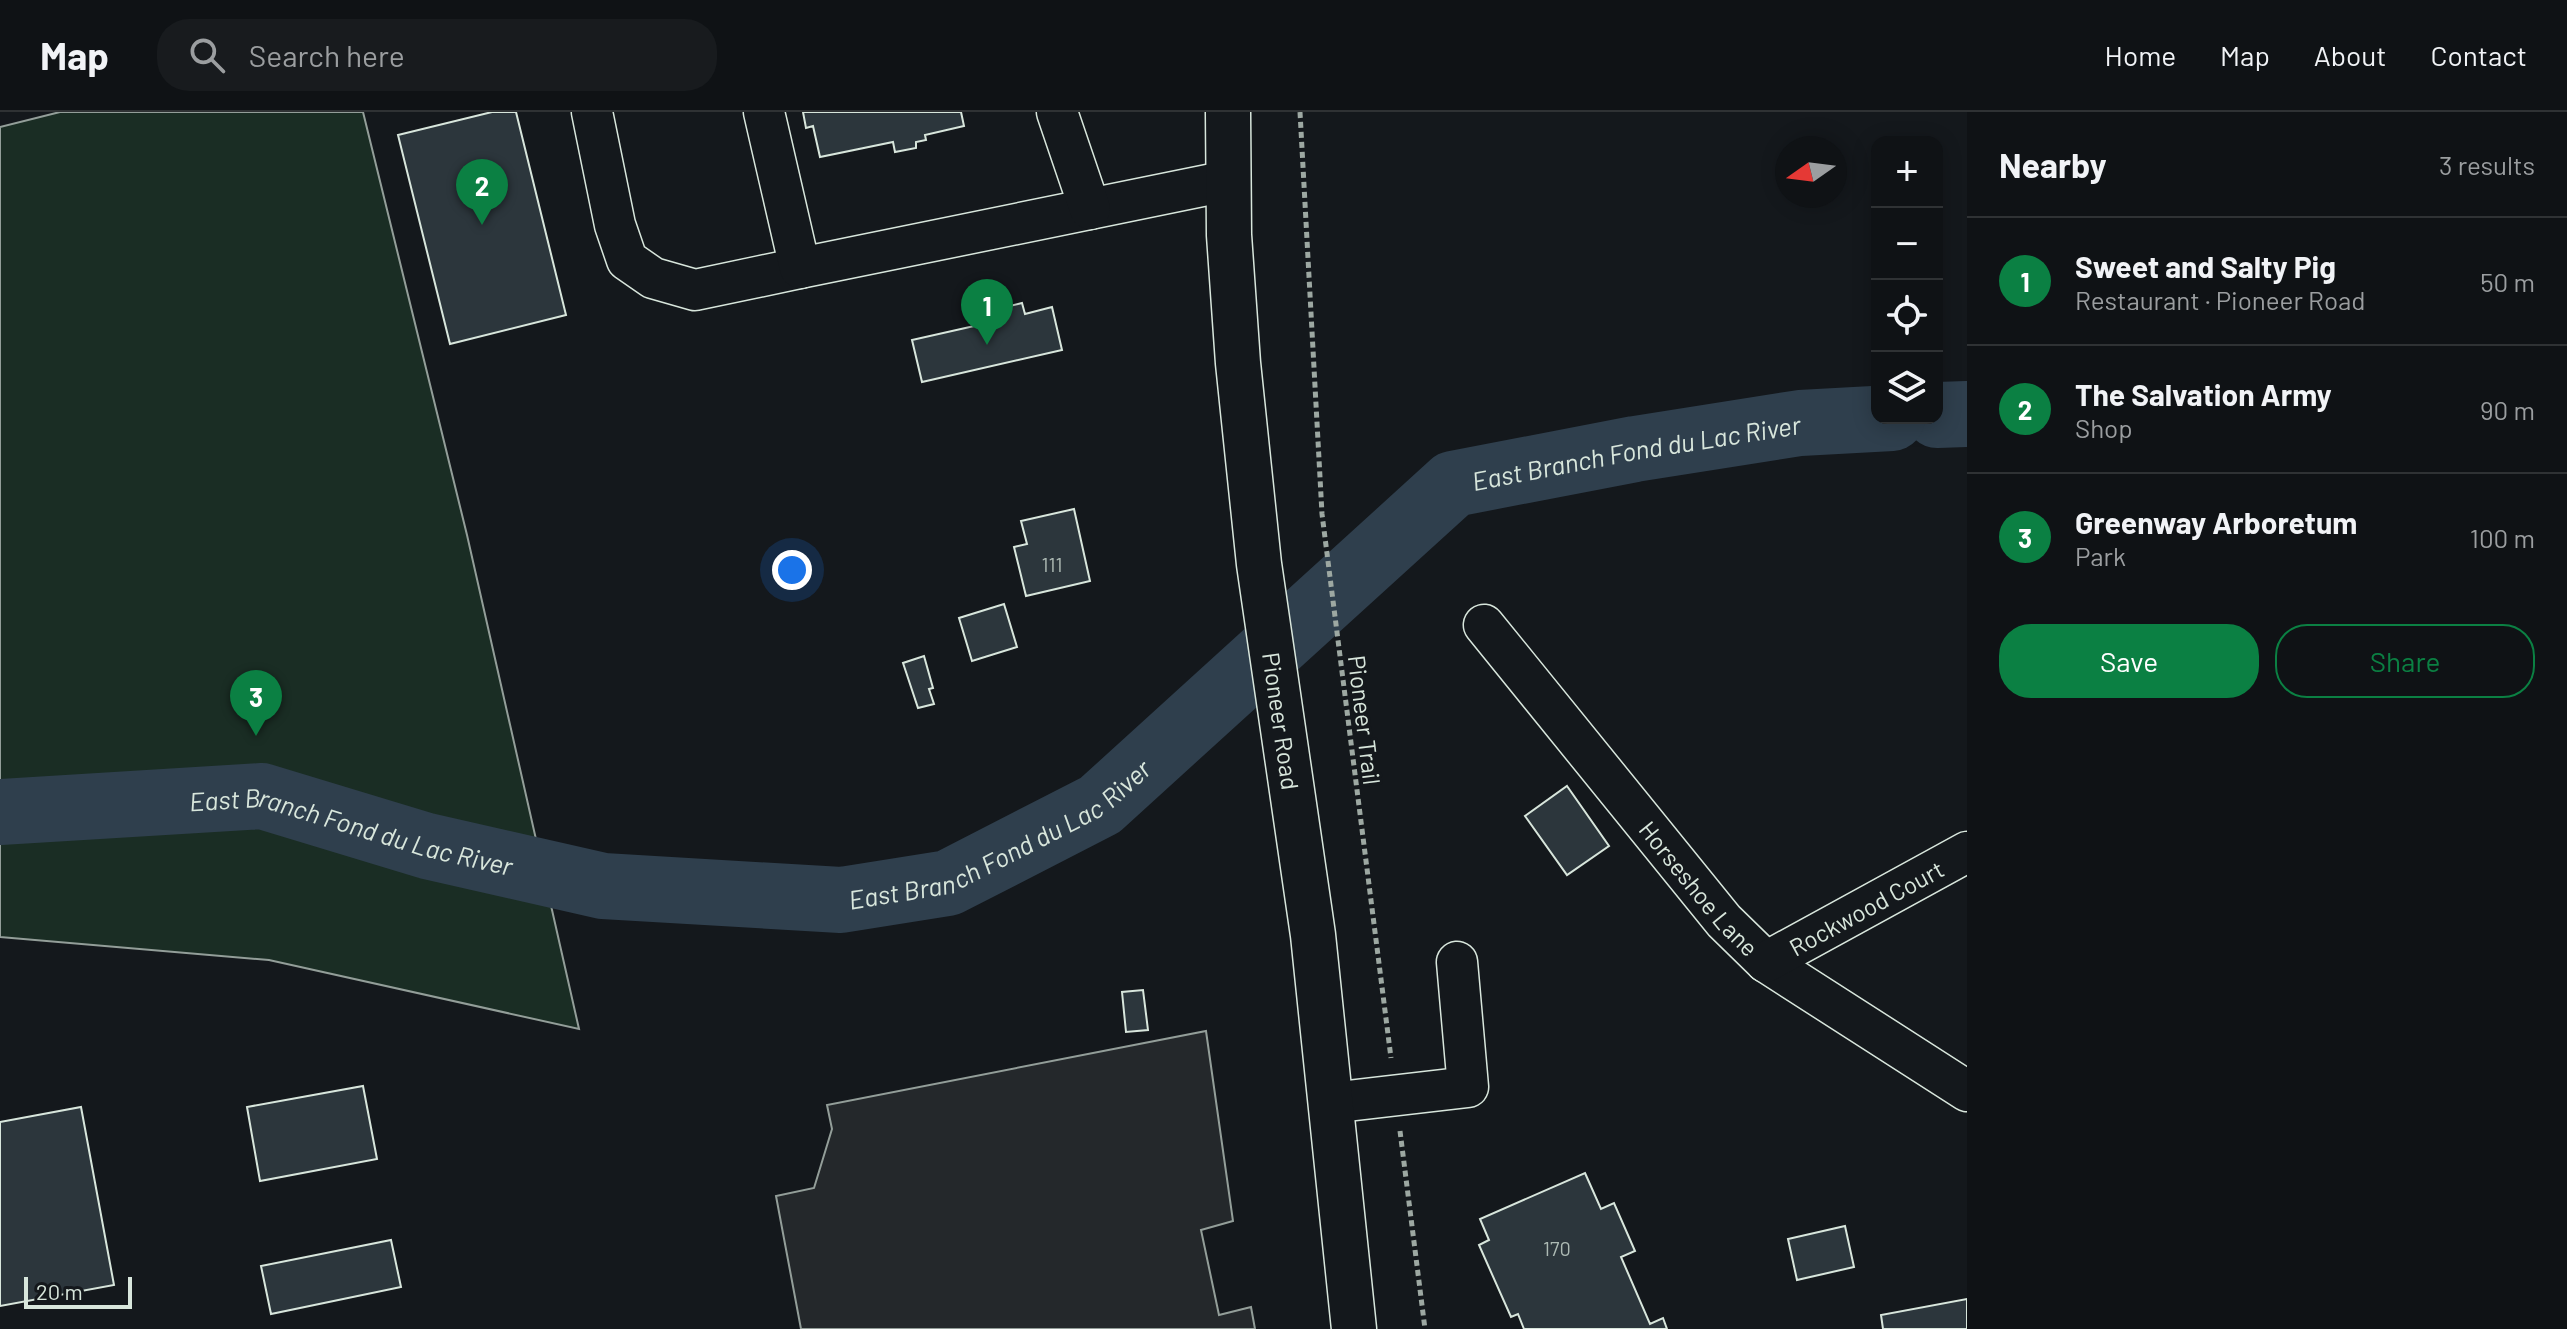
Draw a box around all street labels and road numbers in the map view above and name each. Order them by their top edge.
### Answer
street label: Pioneer Road [1258,650,1306,792]
street label: Pioneer Trail [1343,654,1387,786]
street label: Horseshoe Lane [1634,815,1765,961]
street label: Rockwood Court [1784,853,1948,961]

